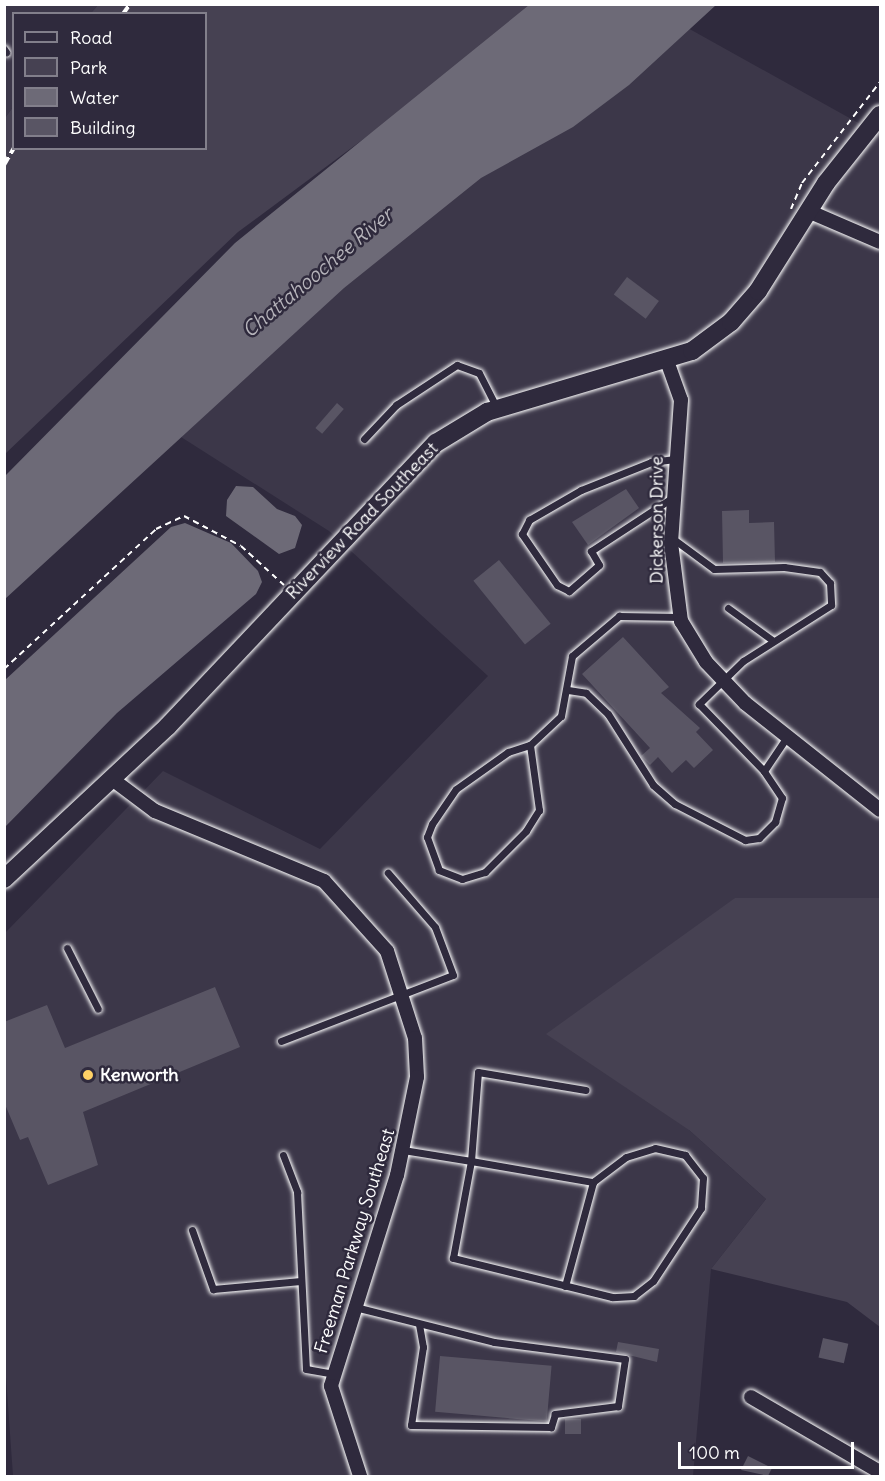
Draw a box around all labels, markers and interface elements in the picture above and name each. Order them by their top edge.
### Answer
legend [12,12,207,150]
text: Road [70,26,112,49]
text: Park [70,56,107,79]
text: Water [70,86,119,109]
text: Building [70,116,135,139]
water label: Chattahoochee River [237,202,397,342]
street label: Riverview Road Southeast [281,438,443,604]
street label: Dickerson Drive [646,456,668,584]
place label: Kenworth [100,1064,179,1086]
marker: Kenworth [81,1068,95,1082]
street label: Freeman Parkway Southeast [310,1126,400,1356]
scale bar [681,1430,856,1468]
text: 100 m [689,1441,740,1464]

